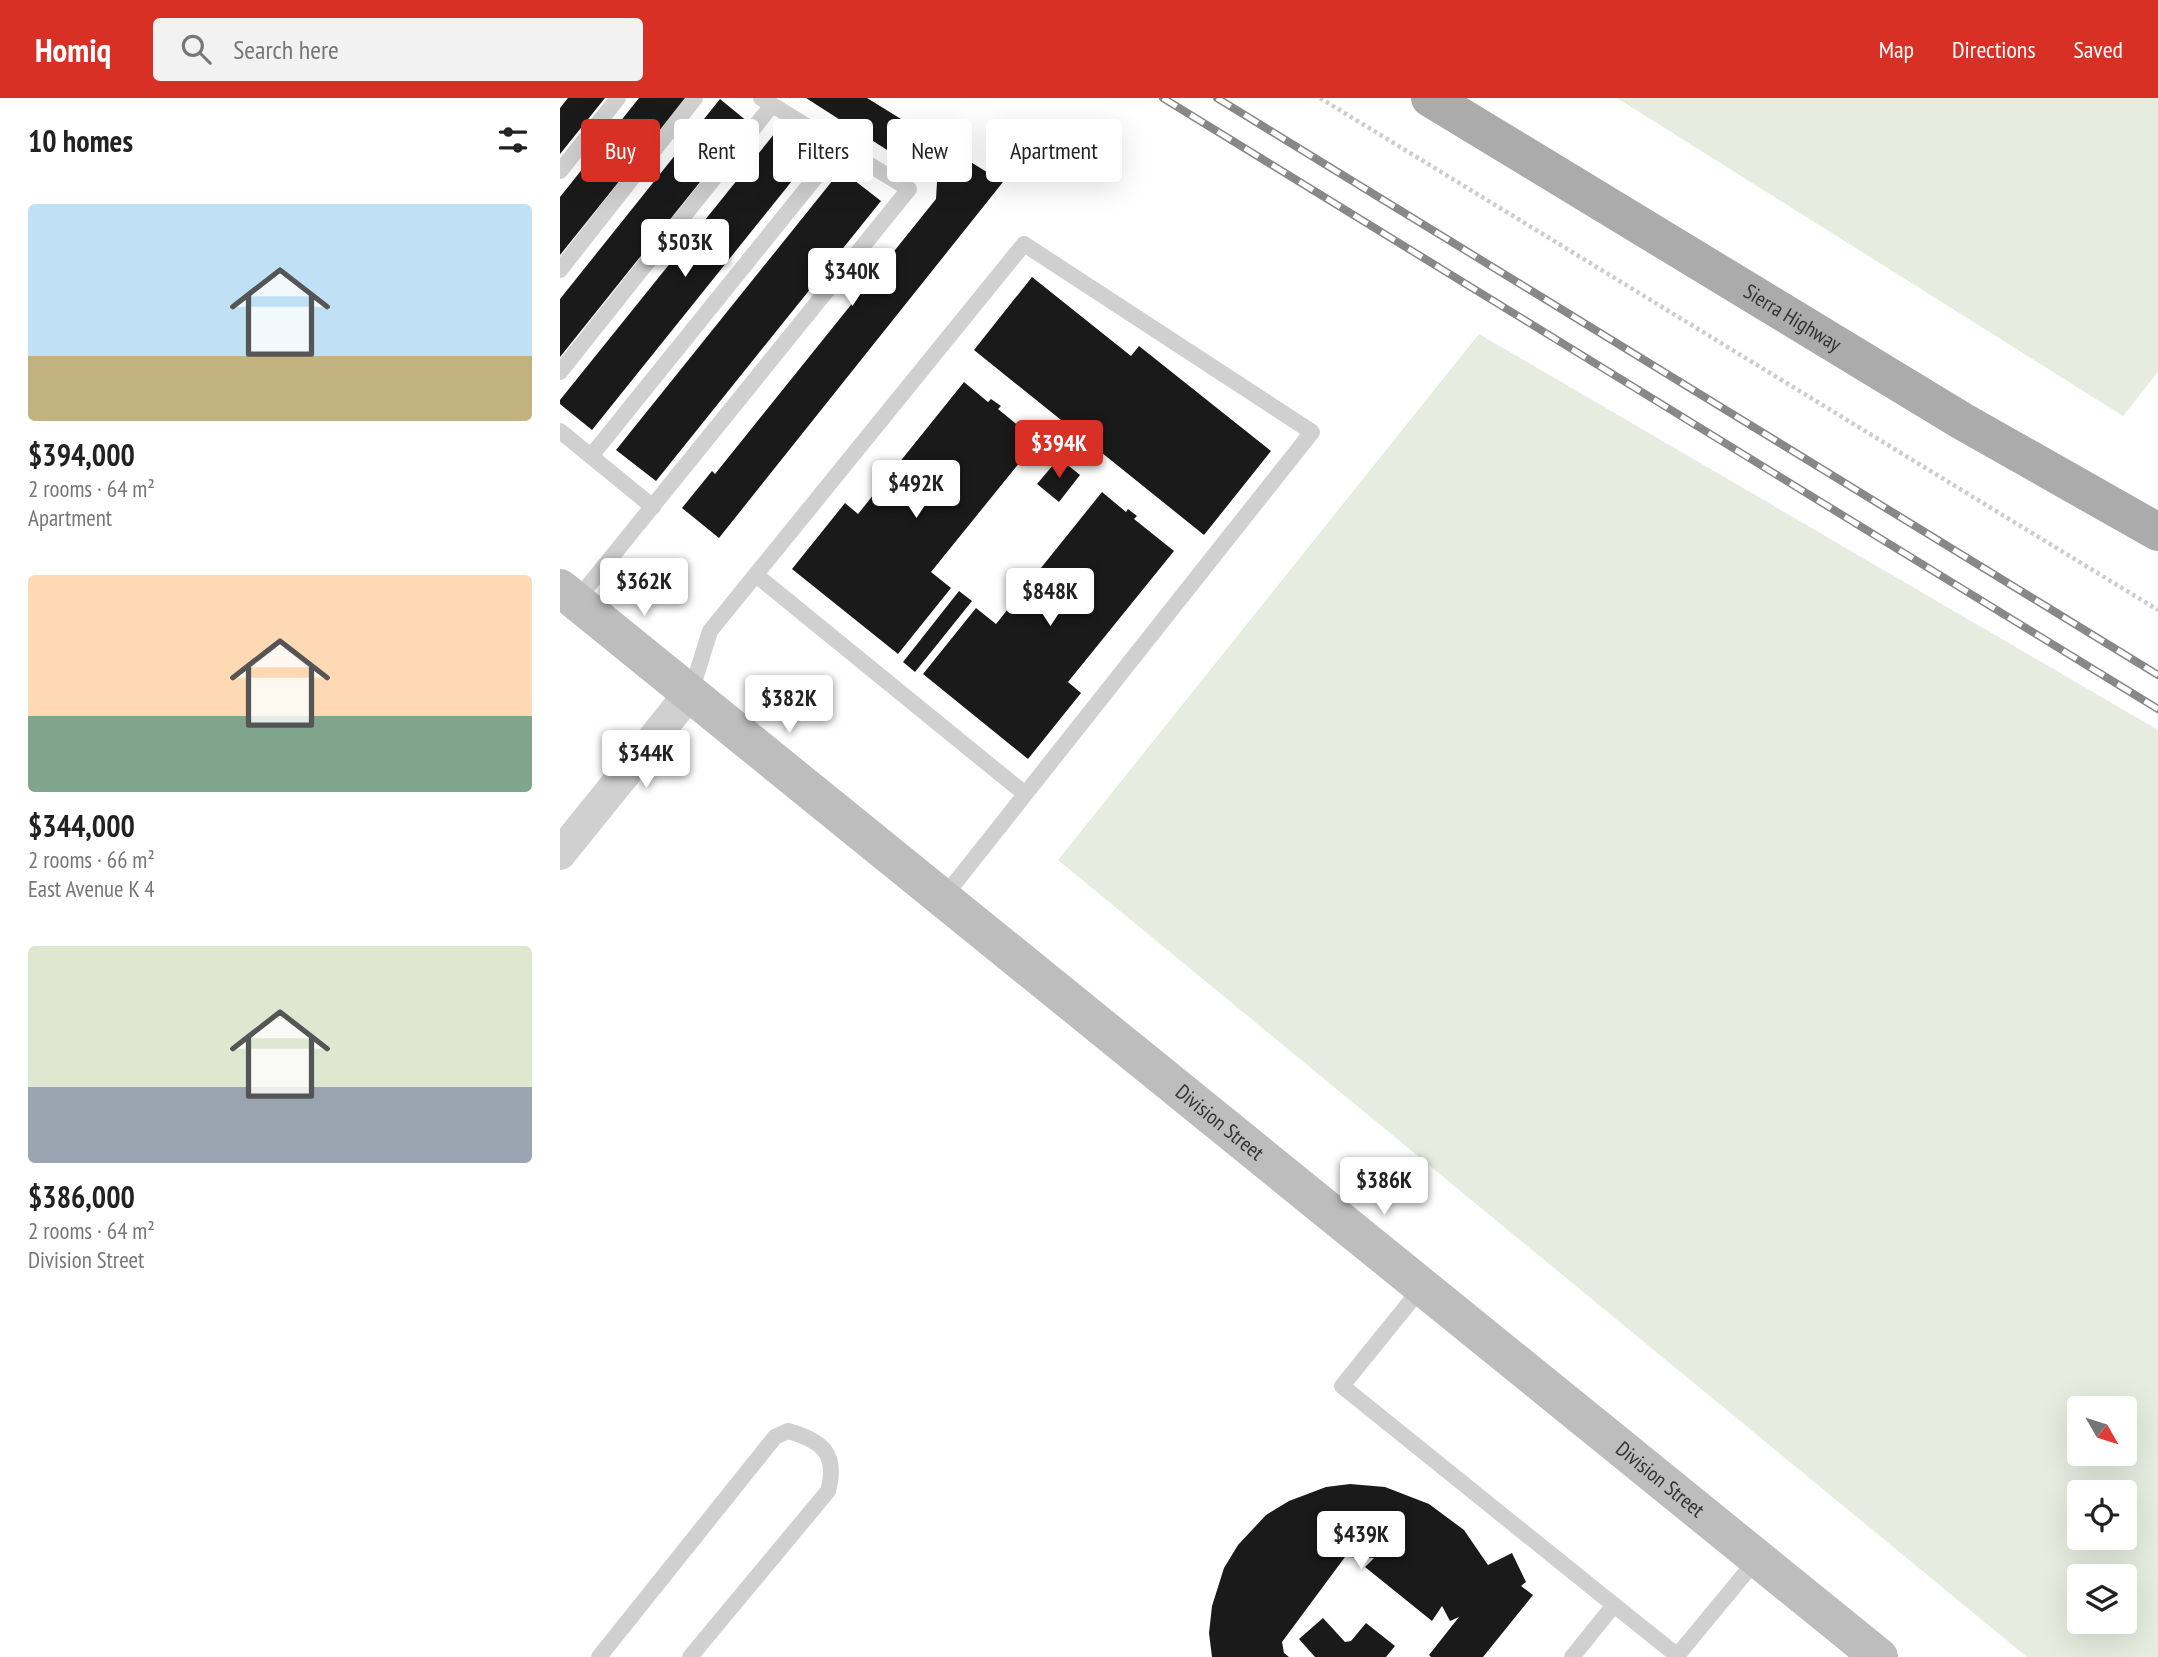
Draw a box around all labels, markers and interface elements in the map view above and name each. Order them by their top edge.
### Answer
search box [153,18,643,81]
text: Homiq [35,28,111,71]
icon: search [177,30,215,68]
text: Search here [233,33,339,66]
text: Map [1879,34,1914,65]
text: Directions [1952,34,2036,65]
text: Saved [2074,34,2123,65]
chip: Buy [581,119,660,182]
chip: Rent [674,119,759,182]
chip: Filters [773,119,873,182]
chip: New [887,119,972,182]
chip: Apartment [986,119,1122,182]
text: 10 homes [28,121,133,160]
icon: filters [494,121,532,159]
pin: $503K [636,220,734,279]
text: $503K [657,227,713,256]
pin: $340K [803,248,901,308]
icon: home [217,249,343,375]
text: $340K [824,256,880,285]
street label: Sierra Highway [1739,278,1847,358]
pin: $394K [1010,420,1108,480]
text: $394K [1031,428,1087,457]
text: $394,000 [28,435,135,474]
pin: $492K [867,460,965,520]
text: $492K [888,468,944,497]
text: 2 rooms · 64 m² [28,474,155,503]
text: Apartment [28,503,112,532]
pin: $362K [595,559,693,618]
text: $362K [616,566,672,595]
pin: $848K [1001,568,1099,628]
text: $848K [1022,576,1078,605]
icon: home [217,620,343,746]
pin: $382K [740,676,838,735]
text: $382K [761,683,817,712]
pin: $344K [597,730,695,790]
text: $344K [618,738,674,767]
text: $344,000 [28,806,135,845]
text: 2 rooms · 66 m² [28,845,155,874]
text: East Avenue K 4 [28,874,154,903]
icon: home [217,991,343,1117]
street label: Division Street [1170,1078,1270,1166]
pin: $386K [1335,1158,1433,1217]
text: $386K [1356,1165,1412,1194]
text: $386,000 [28,1177,135,1216]
text: 2 rooms · 64 m² [28,1216,155,1245]
text: Division Street [28,1245,144,1274]
north arrow [2067,1396,2137,1466]
map controls [2067,1396,2137,1634]
street label: Division Street [1611,1435,1710,1523]
button: locate [2067,1480,2137,1550]
pin: $439K [1312,1512,1410,1571]
text: $439K [1333,1519,1389,1548]
button: layers [2067,1564,2137,1634]

